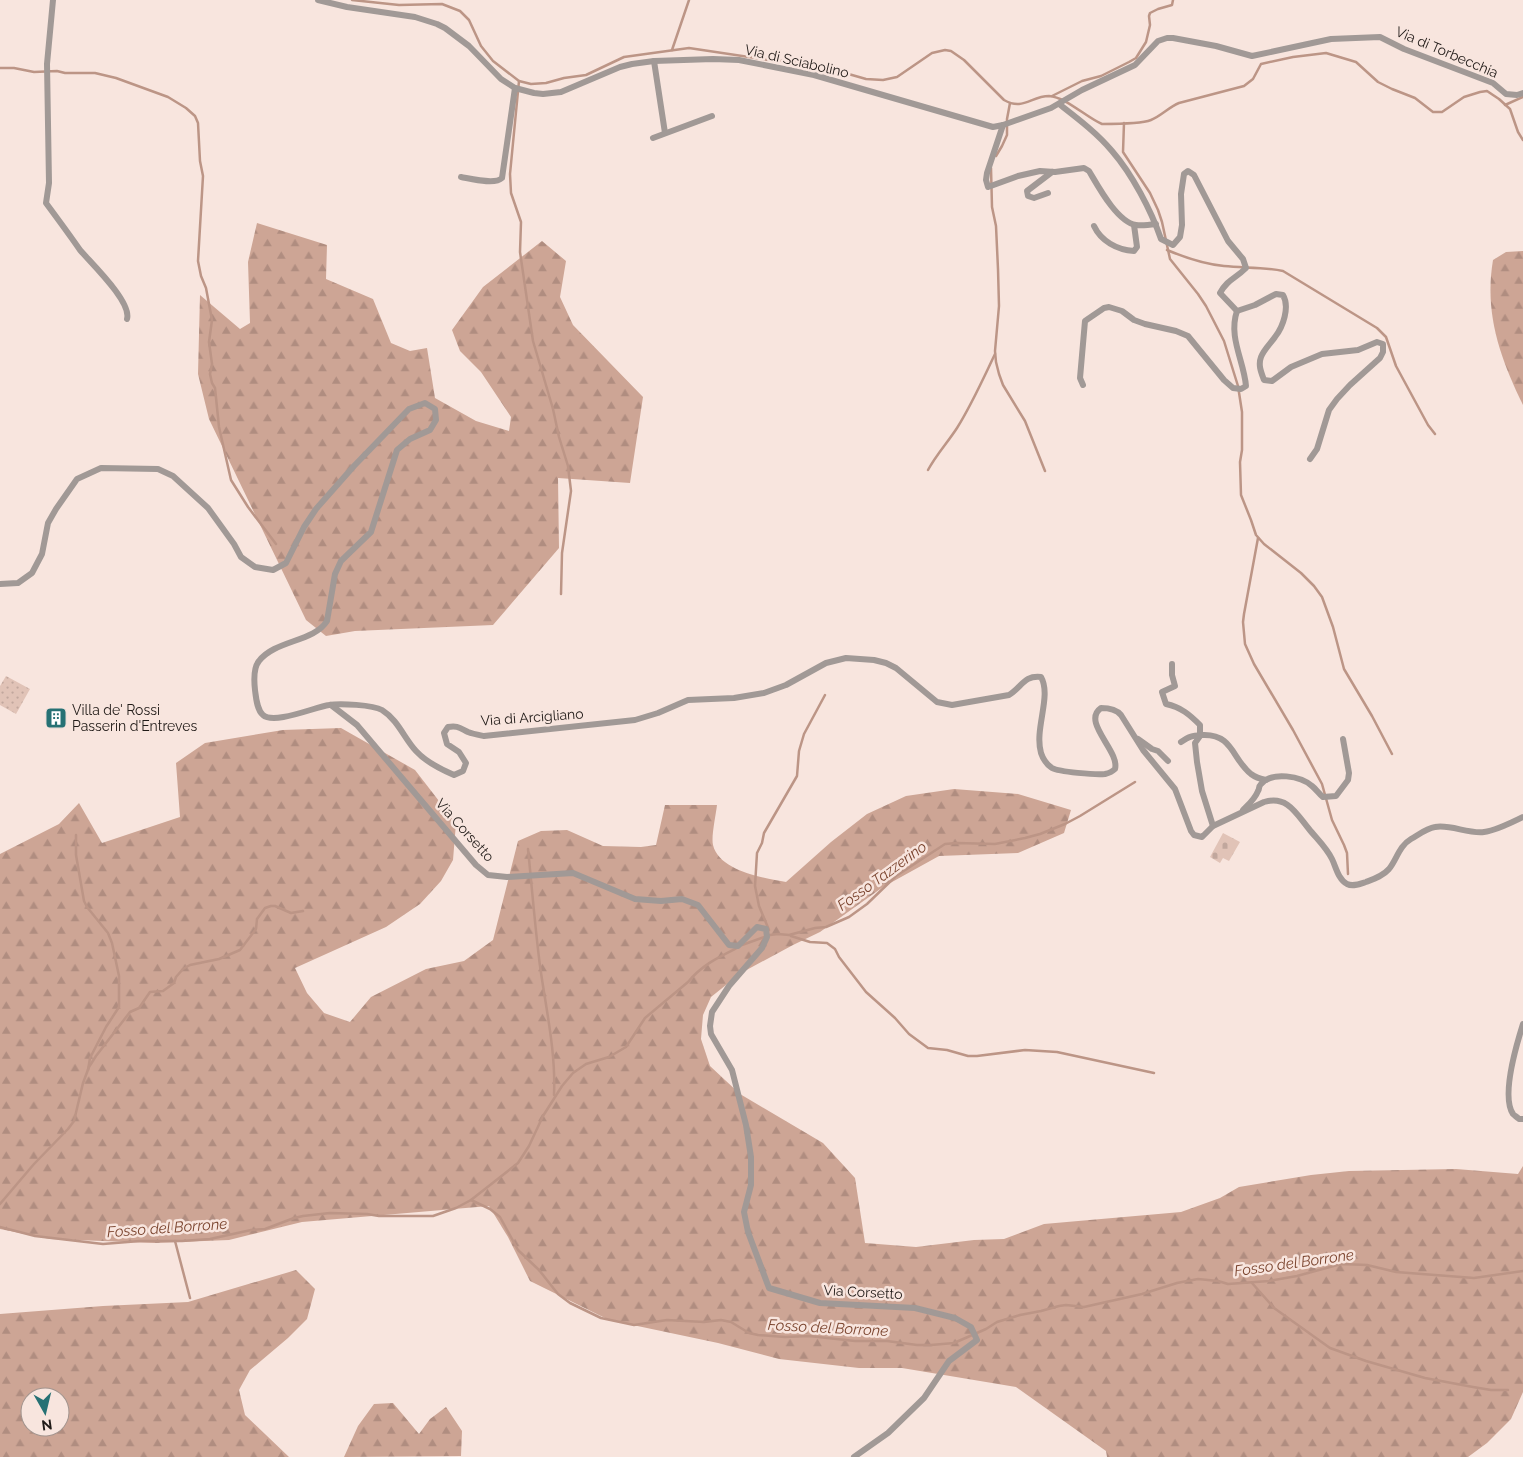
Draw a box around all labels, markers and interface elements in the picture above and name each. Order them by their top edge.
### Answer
street label: Via di Torbecchia [1393,23,1501,81]
street label: Via di Sciabolino [743,41,851,81]
place label: Villa de' Rossi Passerin d'Entreves [72,702,198,734]
street label: Via di Arcigliano [480,705,584,729]
building icon: Villa de' Rossi Passerin d'Entreves [44,706,68,730]
street label: Via Corsetto [433,795,497,865]
water label: Fosso Tazzerino [834,838,930,914]
water label: Fosso del Borrone [106,1215,228,1241]
water label: Fosso del Borrone [1233,1246,1355,1280]
street label: Via Corsetto [823,1282,903,1302]
water label: Fosso del Borrone [767,1316,889,1340]
north arrow [20,1387,70,1437]
text: N [40,1416,53,1434]

